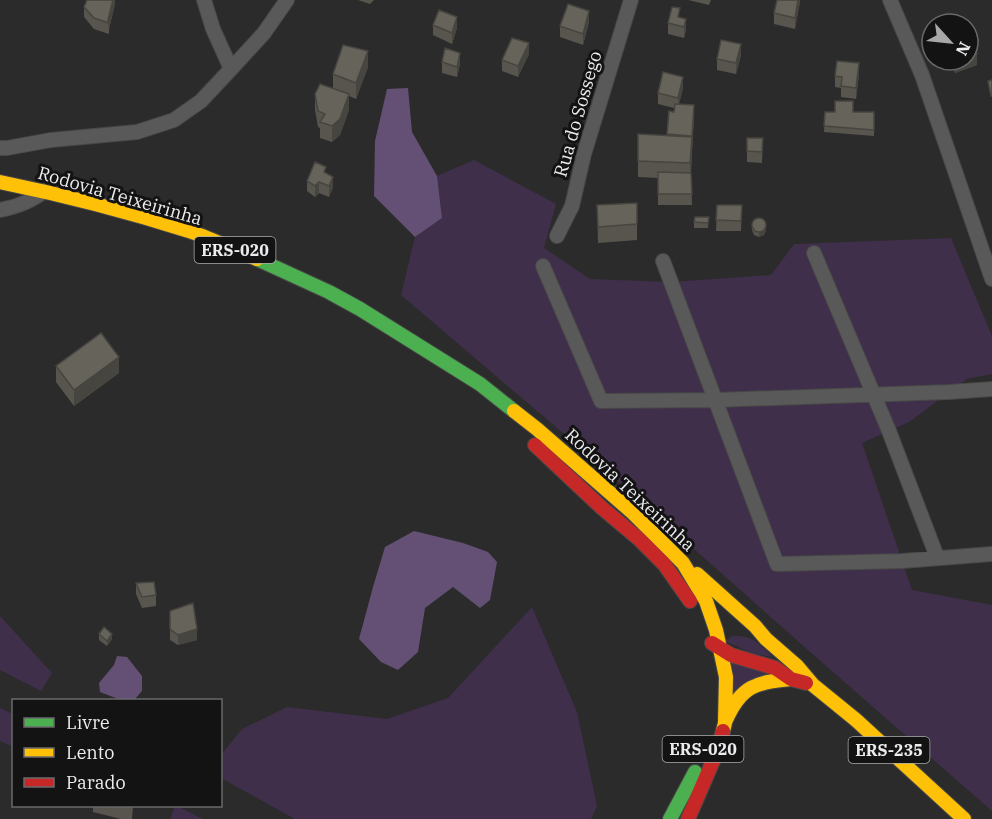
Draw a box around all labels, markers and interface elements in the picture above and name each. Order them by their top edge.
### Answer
north arrow [920,12,980,72]
text: N [952,39,975,59]
street label: Rua do Sossego [549,48,607,180]
street label: Rodovia Teixeirinha [35,161,205,230]
road number: ERS-020 [194,237,276,263]
street label: Rodovia Teixeirinha [560,423,700,556]
legend [12,699,222,807]
text: Livre [66,711,110,734]
road number: ERS-020 [662,736,744,762]
road number: ERS-235 [848,737,930,763]
text: Lento [66,741,114,764]
text: Parado [66,771,126,794]

